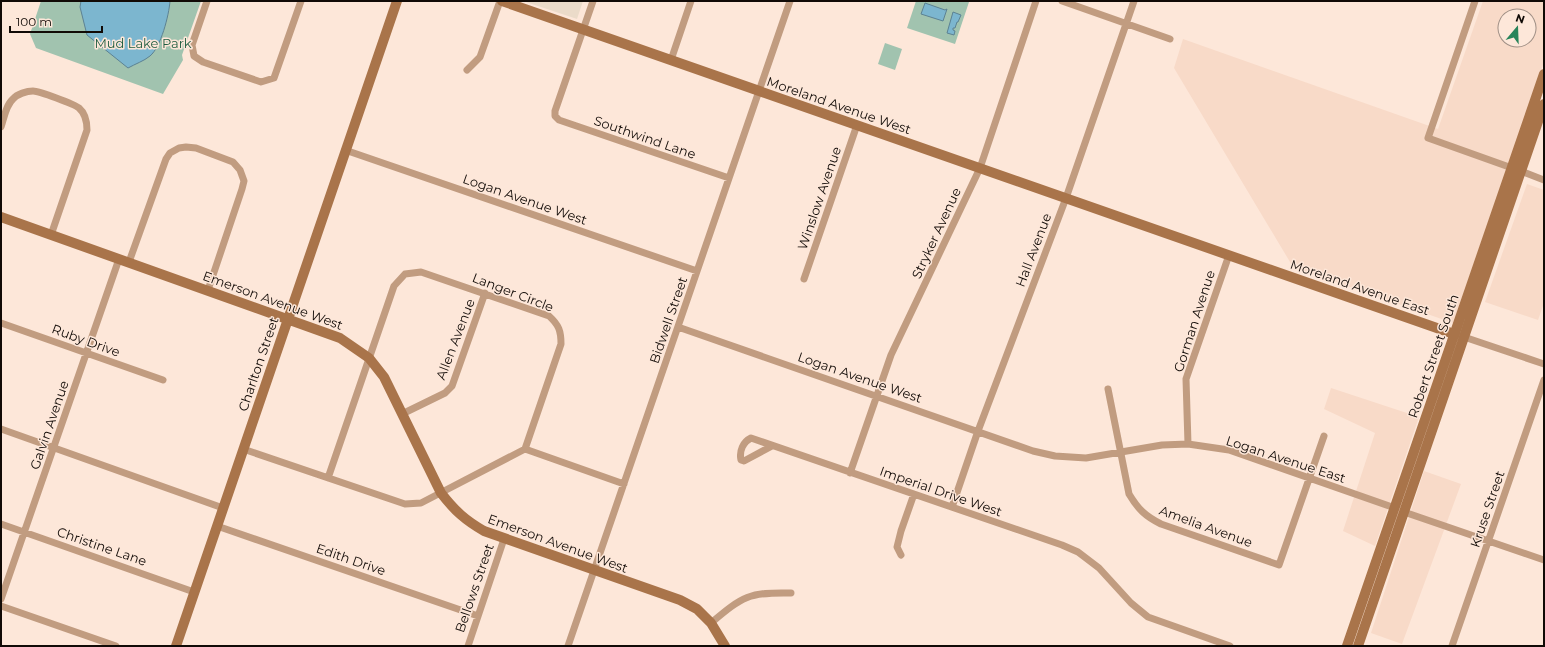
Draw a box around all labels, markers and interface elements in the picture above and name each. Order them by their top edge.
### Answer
scale bar [10,8,102,34]
north arrow [1497,8,1537,48]
text: N [1514,10,1527,27]
text: 100 m [16,14,52,29]
park label: Mud Lake Park [94,35,192,51]
street label: Moreland Avenue West [765,73,913,137]
street label: Southwind Lane [592,112,698,162]
street label: Winslow Avenue [794,144,844,252]
street label: Logan Avenue West [461,170,589,228]
street label: Stryker Avenue [908,185,964,281]
street label: Hall Avenue [1012,211,1054,289]
street label: Moreland Avenue East [1288,256,1432,318]
street label: Emerson Avenue West [201,267,345,333]
street label: Gorman Avenue [1170,268,1218,374]
street label: Langer Circle [470,269,556,315]
street label: Bidwell Street [646,274,690,366]
street label: Robert Street South [1404,292,1462,420]
street label: Allen Avenue [432,296,478,382]
street label: Charlton Street [234,315,282,413]
street label: Ruby Drive [50,320,122,360]
street label: Logan Avenue West [796,348,924,406]
street label: Galvin Avenue [26,378,72,472]
street label: Logan Avenue East [1224,432,1348,486]
street label: Imperial Drive West [878,463,1004,519]
street label: Kruse Street [1466,469,1508,549]
street label: Amelia Avenue [1157,502,1255,550]
street label: Emerson Avenue West [486,510,630,576]
street label: Christine Lane [55,523,149,569]
street label: Edith Drive [314,540,388,578]
street label: Bellows Street [451,541,497,635]

